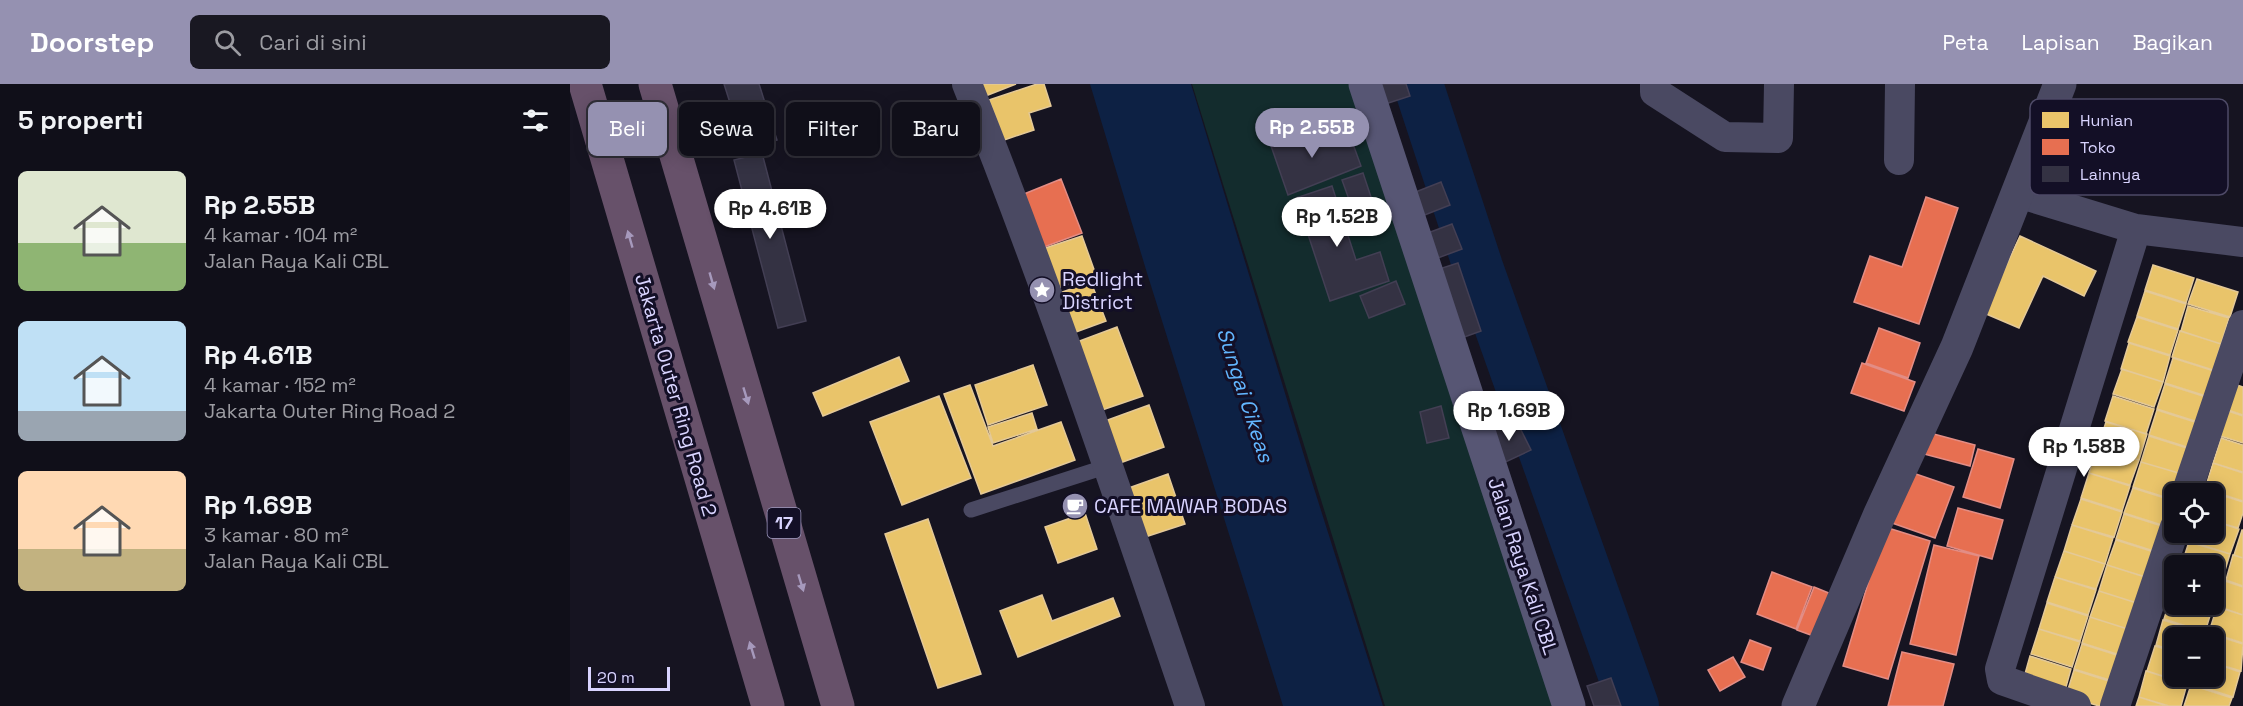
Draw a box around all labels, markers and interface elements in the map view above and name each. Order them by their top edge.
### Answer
search box [190,15,610,69]
text: Doorstep [30,24,154,60]
icon: search [211,26,244,59]
text: Cari di sini [259,28,367,56]
text: Peta [1943,29,1989,56]
text: Lapisan [2022,29,2100,56]
text: Bagikan [2133,29,2213,56]
legend [2030,99,2228,195]
chip: Beli [588,102,667,156]
chip: Sewa [679,102,774,156]
chip: Filter [786,102,880,156]
chip: Baru [892,102,980,156]
text: 5 properti [18,103,143,137]
icon: filters [519,104,552,137]
pin: Rp 2.55B [1250,108,1374,159]
text: Hunian [2080,110,2133,131]
text: Rp 2.55B [1269,114,1355,140]
text: Toko [2080,137,2116,158]
text: Lainnya [2080,164,2140,185]
text: Rp 2.55B [204,188,315,222]
pin: Rp 4.61B [708,189,832,240]
icon: home [66,195,138,267]
text: Rp 4.61B [728,195,812,221]
pin: Rp 1.52B [1275,197,1399,248]
text: Rp 1.52B [1296,203,1378,229]
text: 4 kamar · 104 m² [204,222,357,248]
one-way arrow [625,230,634,248]
text: Jalan Raya Kali CBL [204,248,389,274]
place label: Redlight District [1062,266,1143,315]
street label: Jakarta Outer Ring Road 2 [629,271,723,519]
one-way arrow [708,272,717,290]
place icon: Redlight District [1027,275,1057,305]
water label: Sungai Cikeas [1211,324,1280,466]
text: Rp 4.61B [204,338,313,372]
icon: home [66,345,138,417]
text: 4 kamar · 152 m² [204,372,356,398]
one-way arrow [742,387,751,405]
pin: Rp 1.69B [1447,391,1571,442]
text: Rp 1.69B [1467,397,1551,423]
text: Jakarta Outer Ring Road 2 [204,398,455,424]
pin: Rp 1.58B [2022,427,2146,478]
text: Rp 1.58B [2043,433,2125,459]
street label: Jalan Raya Kali CBL [1482,474,1564,658]
map controls [2164,483,2224,687]
button: locate [2164,483,2224,543]
text: Rp 1.69B [204,488,312,522]
cafe icon: CAFE MAWAR BODAS [1060,491,1090,521]
place label: CAFE MAWAR BODAS [1094,493,1287,519]
icon: home [66,495,138,567]
road number: 17 [768,508,800,538]
text: 3 kamar · 80 m² [204,522,348,548]
text: Jalan Raya Kali CBL [204,548,389,574]
button: + [2164,555,2224,615]
one-way arrow [797,574,806,592]
button: − [2164,627,2224,687]
one-way arrow [747,641,756,659]
scale bar [588,664,670,692]
text: 20 m [597,667,635,688]

